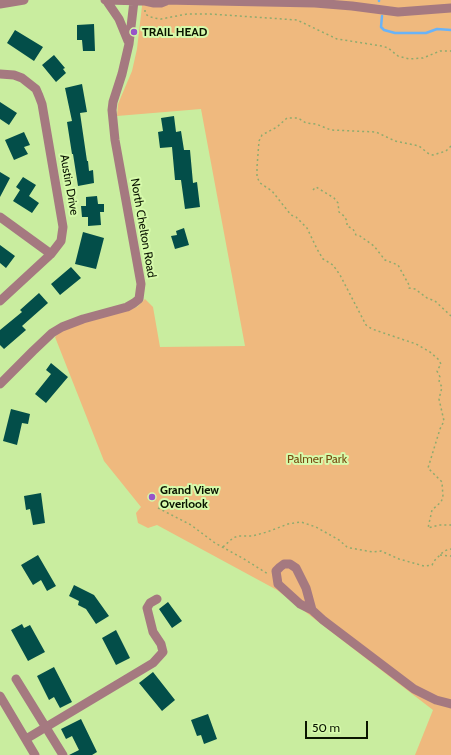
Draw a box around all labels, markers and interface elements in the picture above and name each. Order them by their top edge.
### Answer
place label: TRAIL HEAD [142,25,207,39]
marker: TRAIL HEAD [129,27,139,37]
street label: Austin Drive [57,154,81,216]
street label: North Chelton Road [127,177,159,279]
park label: Palmer Park [287,452,347,466]
place label: Grand View Overlook [160,483,219,511]
marker: Grand View Overlook [147,492,157,502]
scale bar [307,713,370,739]
text: 50 m [312,720,340,735]

